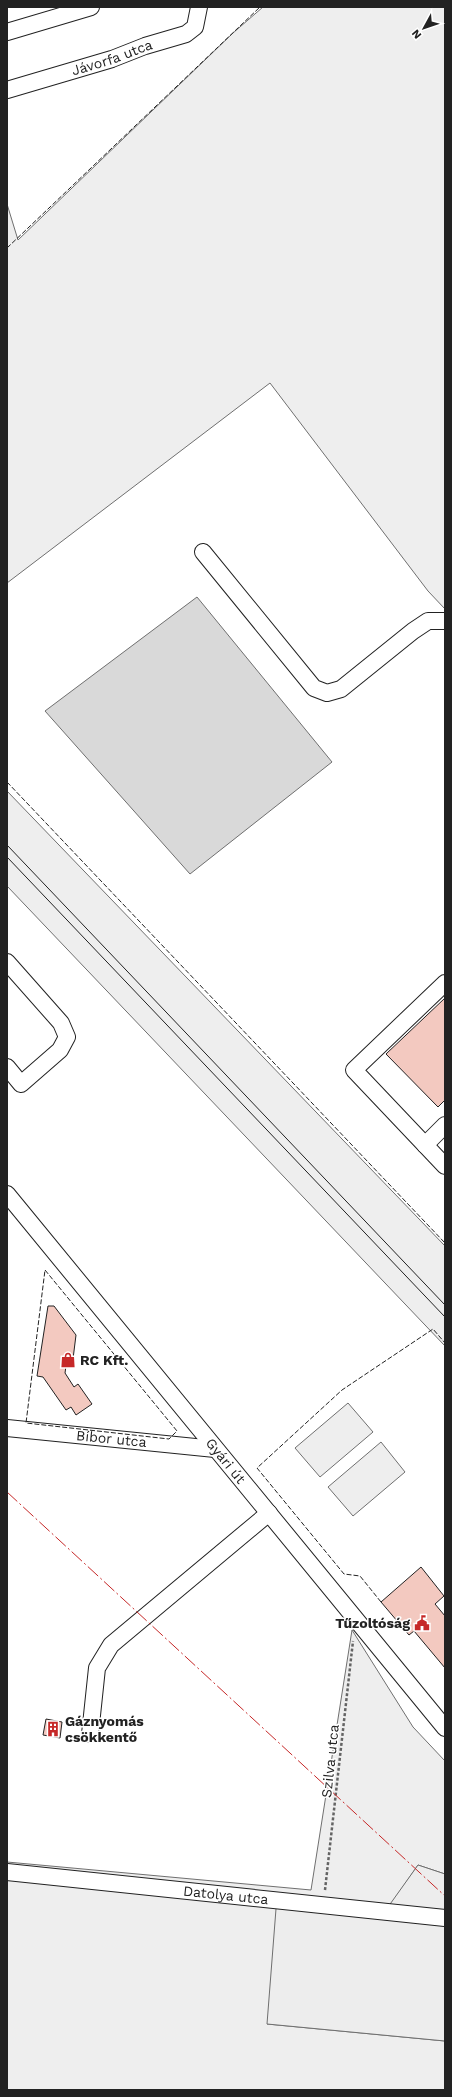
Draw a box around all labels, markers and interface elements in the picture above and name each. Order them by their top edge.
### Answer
north arrow [404,8,444,48]
text: N [409,27,424,41]
street label: Jávorfa utca [70,36,154,78]
shop icon: RC Kft. [59,1351,77,1369]
place label: RC Kft. [80,1352,128,1368]
street label: Bíbor utca [76,1427,147,1450]
street label: Gyári út [203,1435,249,1487]
public building icon: Tűzoltóság [413,1614,431,1632]
place label: Tűzoltóság [335,1615,410,1631]
place label: Gáznyomás csökkentő [65,1713,144,1745]
building icon: Gáznyomás csökkentő [44,1720,62,1738]
street label: Szilva utca [318,1723,342,1799]
street label: Datolya utca [182,1883,269,1907]

